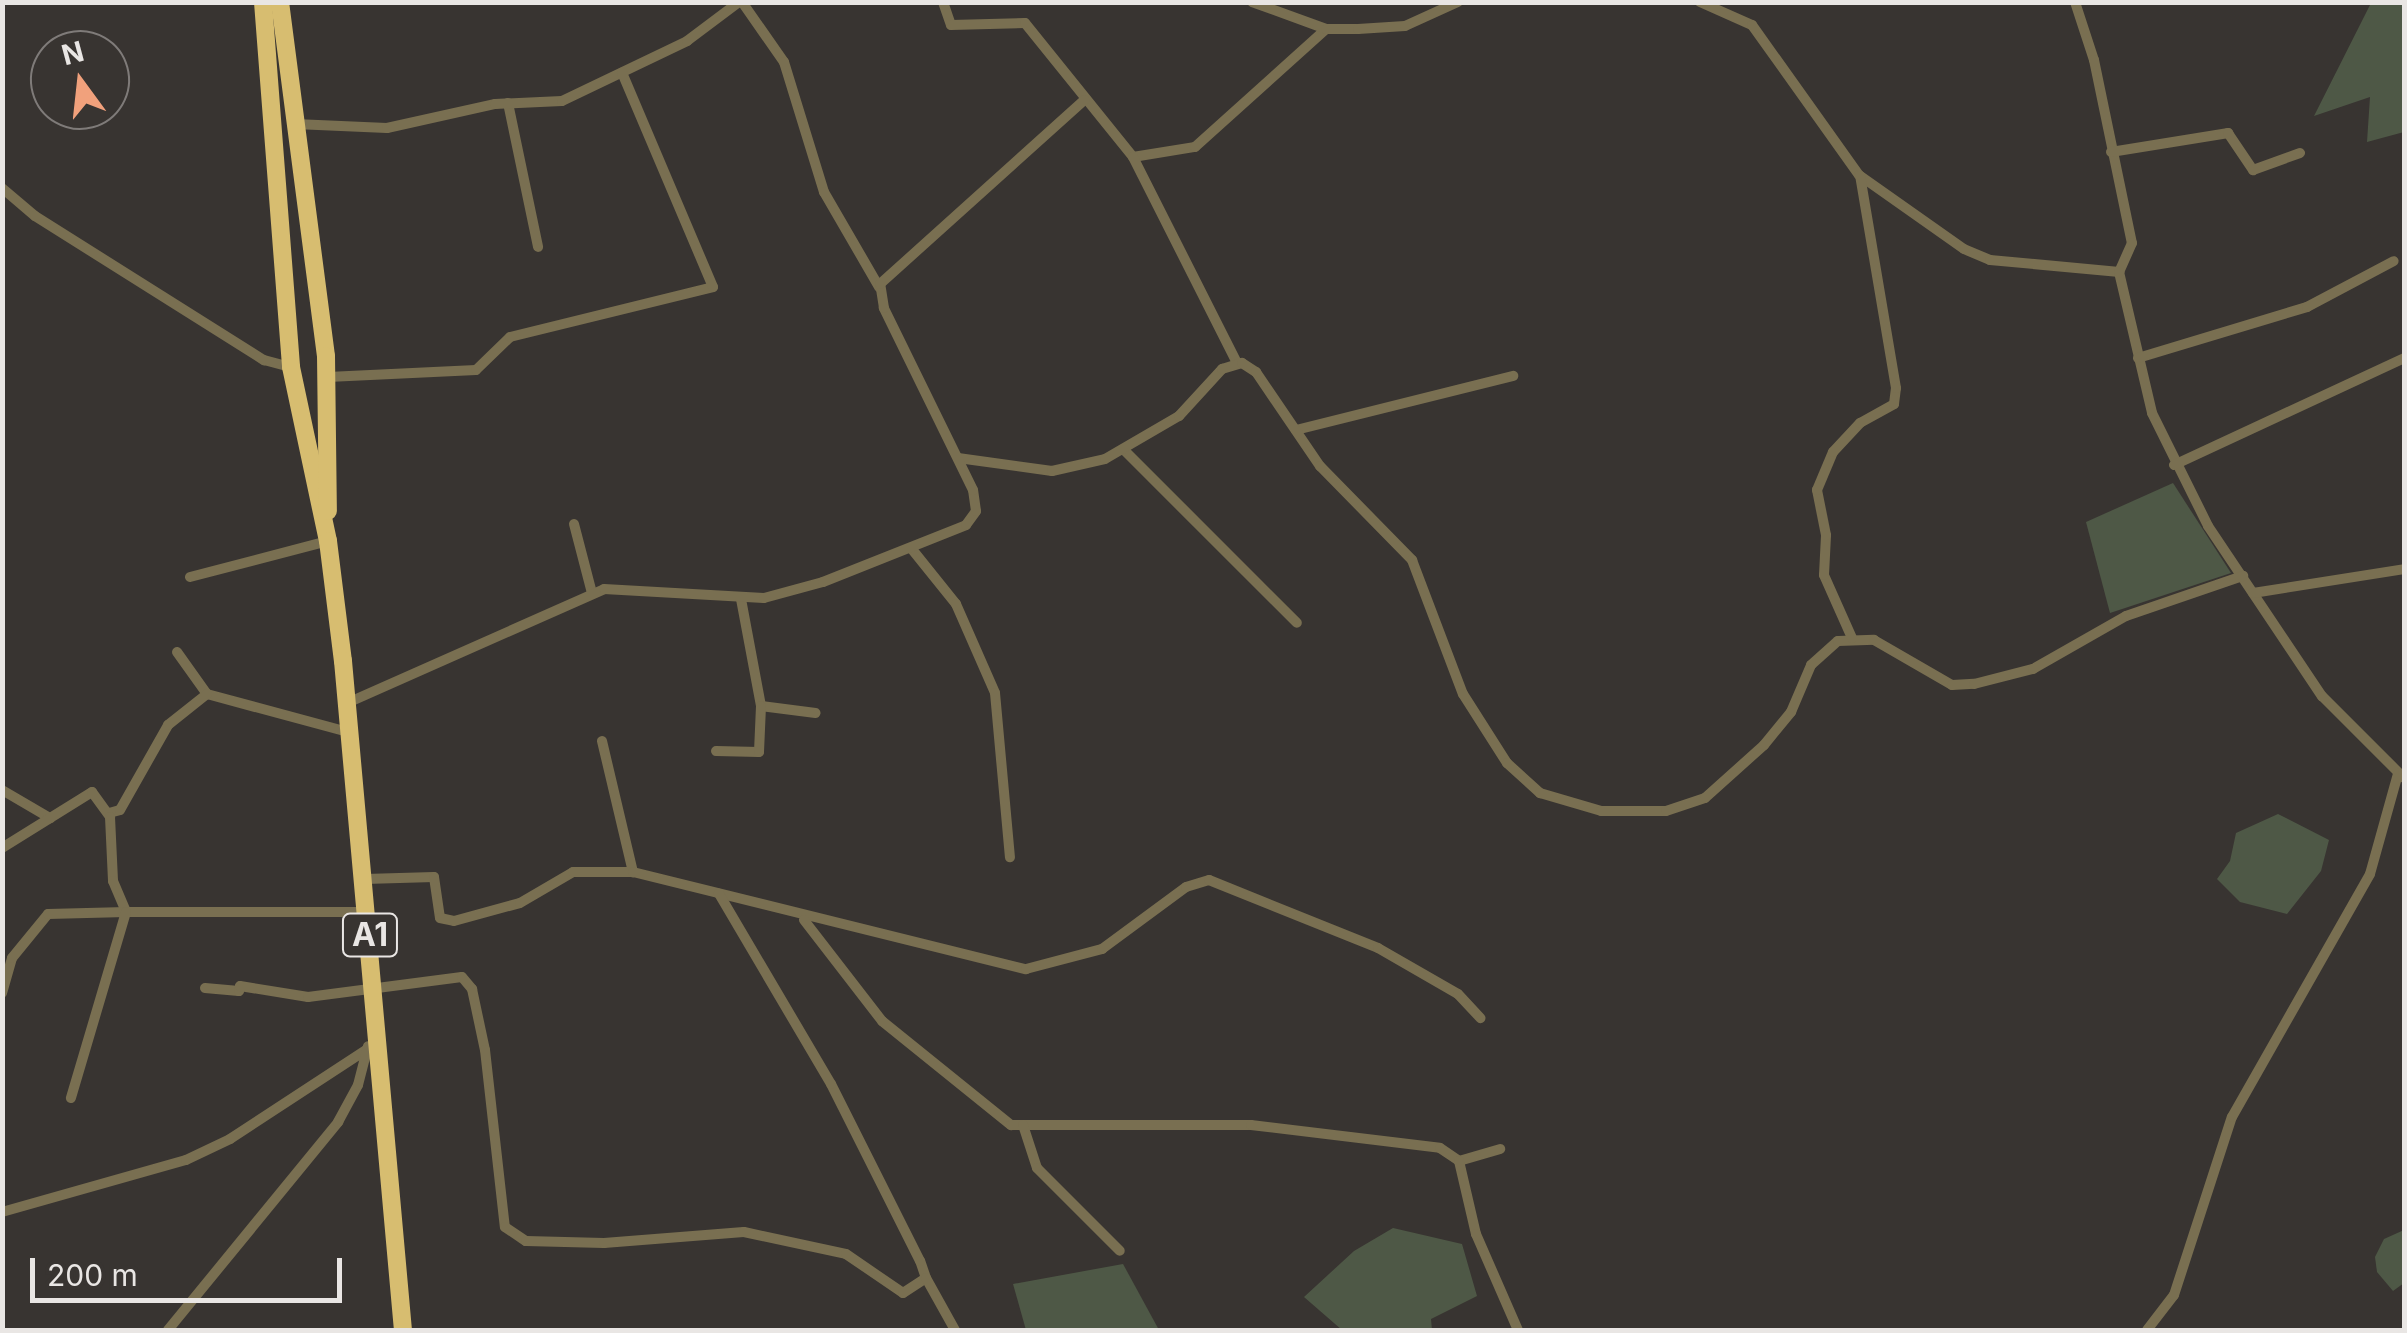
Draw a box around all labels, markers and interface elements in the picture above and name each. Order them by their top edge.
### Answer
north arrow [30,30,130,130]
text: N [58,34,87,72]
road number: A1 [340,908,400,962]
scale bar [35,1238,348,1300]
text: 200 m [47,1257,138,1293]

